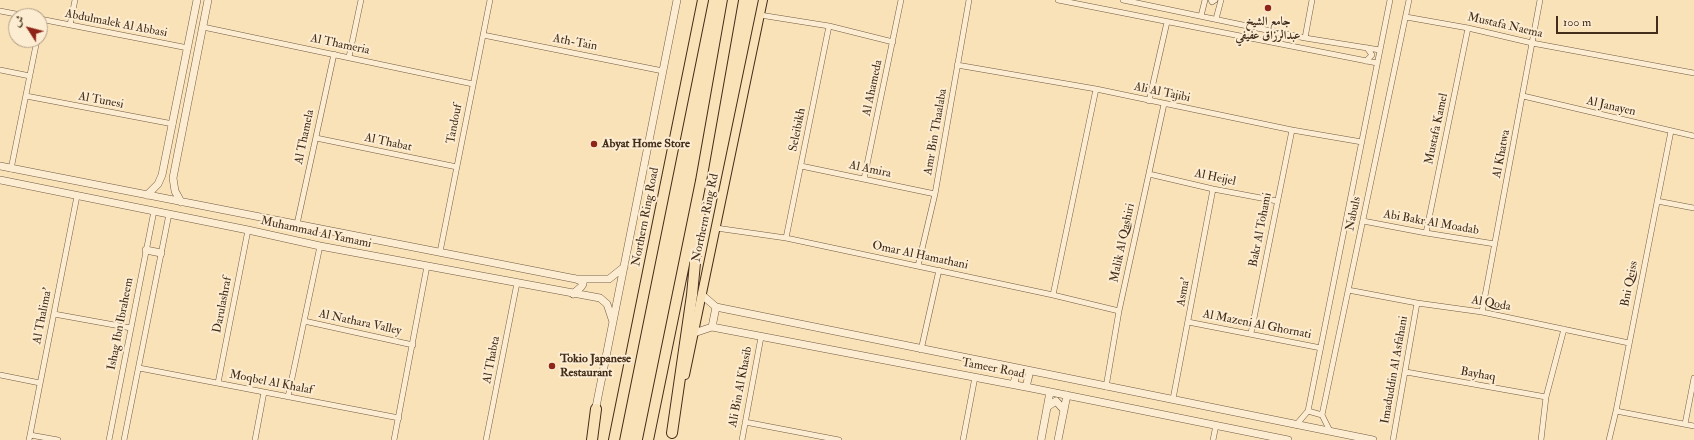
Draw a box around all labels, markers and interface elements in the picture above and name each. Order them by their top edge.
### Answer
marker: جامع الشيخ عبدالرزاق عفيفي [1263,3,1273,13]
street label: Abdulmalek Al Abbasi [64,7,168,41]
north arrow [8,8,48,48]
scale bar [1558,8,1660,34]
street label: Mustafa Naema [1466,10,1544,42]
text: ش [10,13,27,29]
place label: جامع الشيخ عبدالرزاق عفيفي [1235,15,1301,43]
text: 100 m [1563,15,1591,30]
street label: Al Thameria [309,32,371,58]
street label: Ath-Tain [552,32,598,54]
street label: Al Ahameda [860,59,886,117]
street label: Ali Al Tajibi [1133,80,1191,106]
street label: Amr Bin Thaalaba [921,88,951,176]
street label: Al Tunesi [77,90,125,112]
street label: Mustafa Kamel [1422,92,1452,166]
street label: Al Janayen [1585,94,1637,120]
street label: Tandouf [444,103,466,145]
street label: Seleibikh [787,107,809,153]
street label: Al Thamela [292,108,318,166]
street label: Al Khatwa [1490,129,1514,179]
street label: Al Thabat [363,131,413,155]
place label: Abyat Home Store [602,137,690,151]
marker: Abyat Home Store [589,139,599,149]
street label: Al Amira [848,159,892,181]
street label: Northern Ring Road [629,166,663,268]
street label: Al Heijel [1193,167,1237,189]
street label: Northern Ring Rd [690,173,722,263]
street label: Bakr Al Tohami [1247,192,1275,268]
street label: Nabuls [1343,196,1365,232]
street label: Malik Al Qashiri [1108,202,1138,284]
street label: Abi Bakr Al Moadab [1382,208,1480,238]
street label: Muhammad Al Yamami [259,214,373,252]
street label: Omar Al Hamathani [871,239,969,273]
street label: Bni Qeiss [1619,260,1641,308]
street label: Darulashraf [210,276,236,334]
street label: Asma' [1174,276,1194,308]
street label: Ishag Ibn Ibraheem [105,277,137,371]
street label: Al Thalima' [31,287,55,345]
street label: Al Qoda [1470,293,1512,315]
street label: Al Nathara Valley [317,307,403,339]
street label: Al Mazeni Al Ghornati [1201,307,1313,343]
street label: Imaduddin Al Asfahani [1378,315,1412,425]
street label: Al Thabta [480,335,504,385]
street label: Ali Bin Al Khasib [726,345,756,429]
place label: Tokio Japanese Restaurant [560,352,631,380]
street label: Tameer Road [960,356,1026,382]
marker: Tokio Japanese Restaurant [547,361,557,371]
street label: Bayhaq [1459,365,1497,385]
street label: Moqbel Al Khalaf [228,368,314,398]

